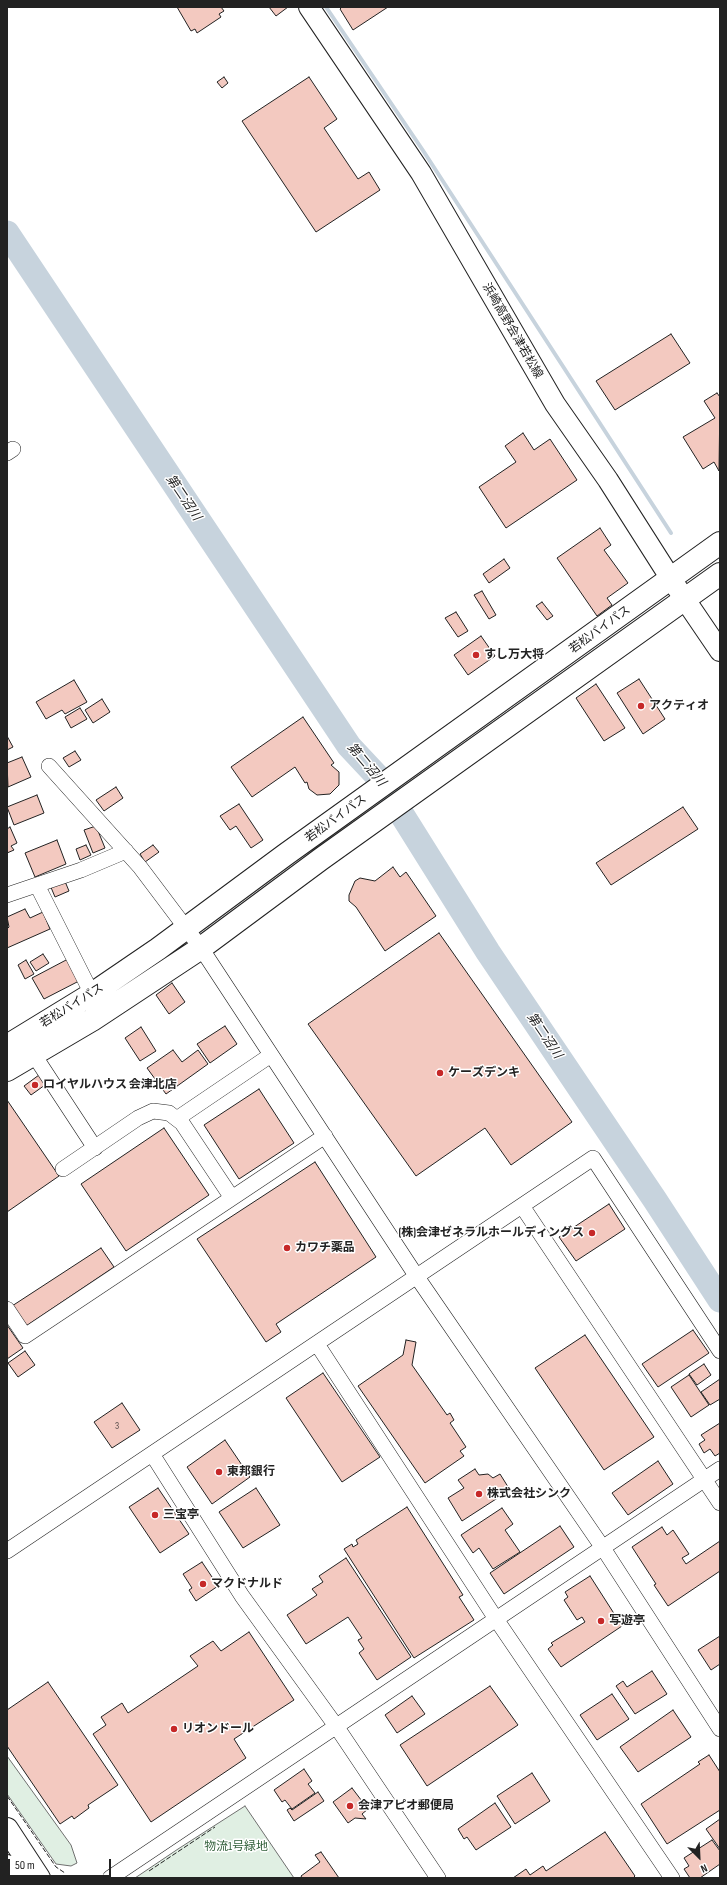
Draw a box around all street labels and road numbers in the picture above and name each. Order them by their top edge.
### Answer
street label: 浜崎高野会津若松線 [479,281,545,381]
street label: 若松バイパス [567,603,633,657]
street label: 若松バイパス [303,792,369,846]
street label: 若松バイパス [38,981,106,1031]

